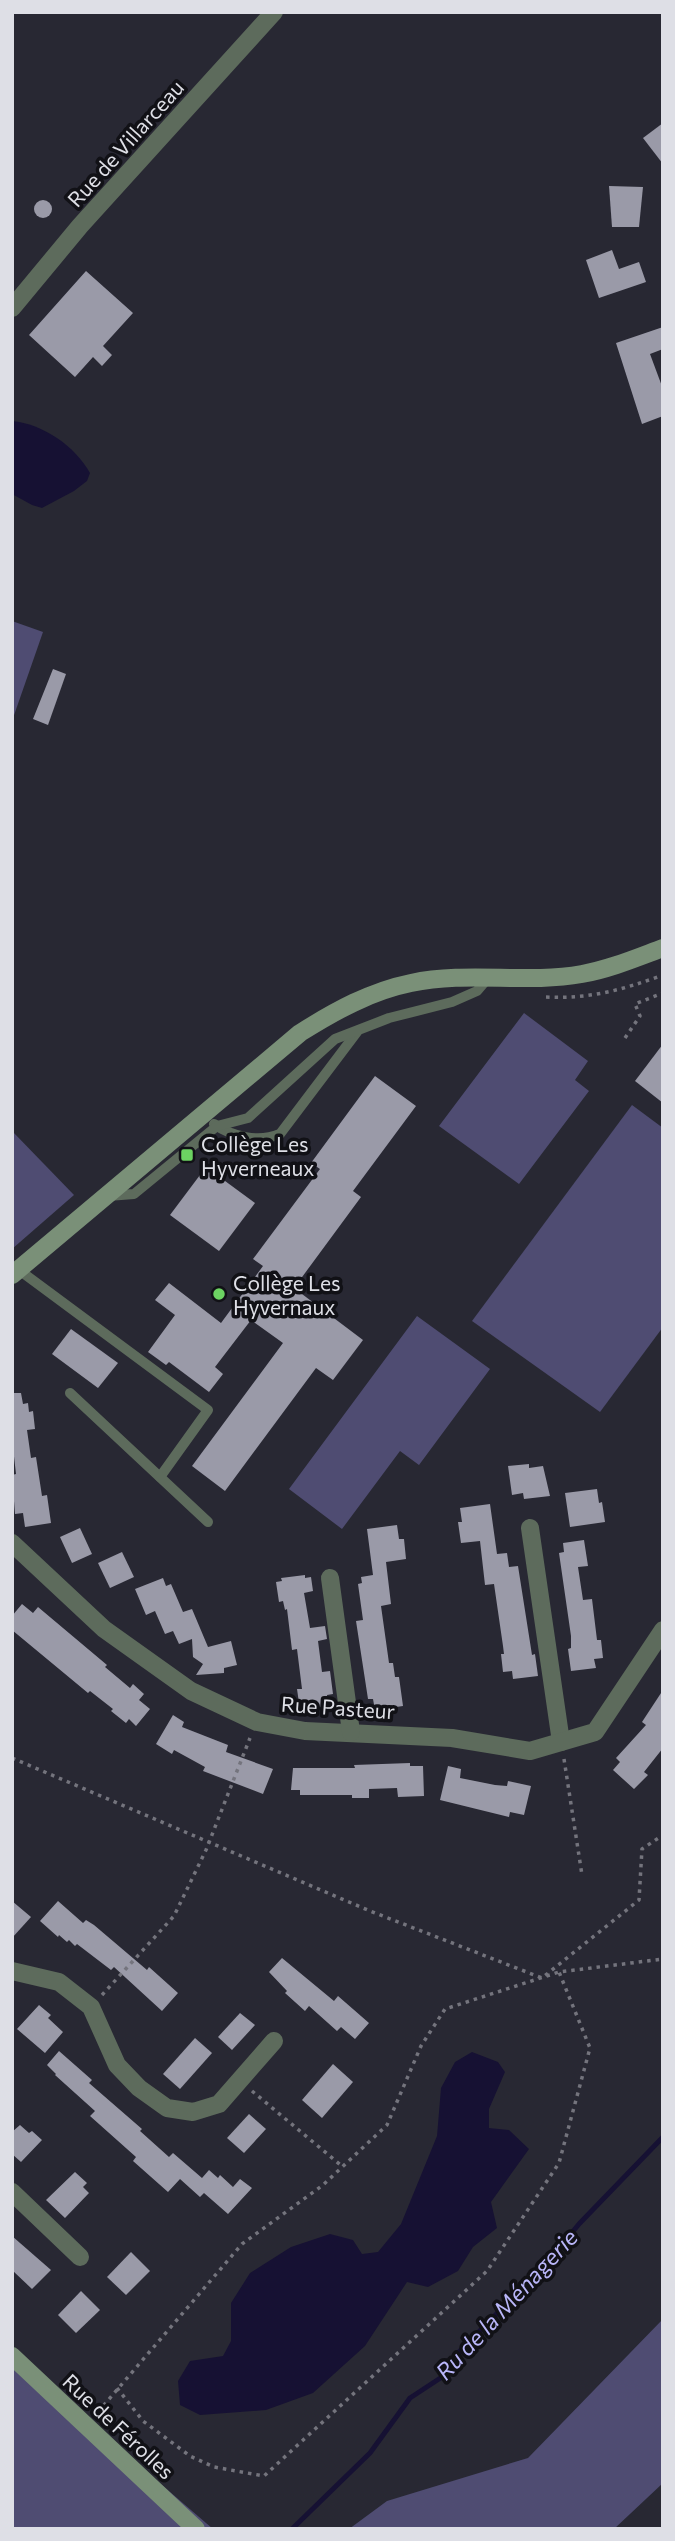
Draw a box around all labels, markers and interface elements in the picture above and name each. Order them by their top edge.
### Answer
street label: Rue de Villarceau [62,75,188,211]
place label: Collège Les Hyverneaux [201,1131,314,1180]
marker: Collège Les Hyverneaux [179,1147,195,1163]
place label: Collège Les Hyvernaux [233,1270,341,1319]
marker: Collège Les Hyvernaux [211,1286,227,1302]
street label: Rue Pasteur [280,1691,396,1723]
water label: Ru de la Ménagerie [429,2223,583,2385]
street label: Rue de Férolles [58,2368,180,2484]

